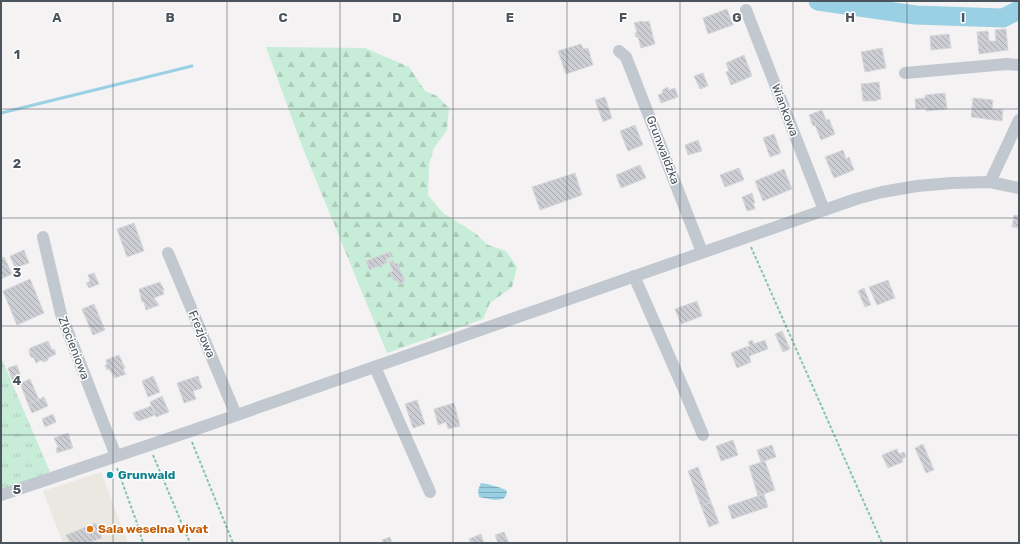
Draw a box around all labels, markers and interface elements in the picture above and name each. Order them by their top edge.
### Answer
text: A [52,10,62,25]
text: B [165,10,175,25]
text: C [278,10,288,25]
text: D [392,10,402,25]
text: E [506,10,514,25]
text: F [619,10,627,25]
text: G [732,10,742,25]
text: H [845,10,855,25]
text: I [961,10,965,25]
text: 1 [14,47,20,62]
street label: Wiankowa [769,82,801,138]
street label: Grunwaldzka [644,114,682,186]
text: 2 [13,156,21,171]
text: 3 [13,265,22,280]
street label: Frezjowa [186,308,218,360]
street label: Złocieniowa [56,314,92,382]
text: 4 [13,373,22,388]
place label: Grunwald [118,468,175,482]
marker: Grunwald [105,470,115,480]
text: 5 [13,482,21,497]
place label: Sala weselna Vivat [98,522,209,536]
marker: Sala weselna Vivat [85,524,95,534]

